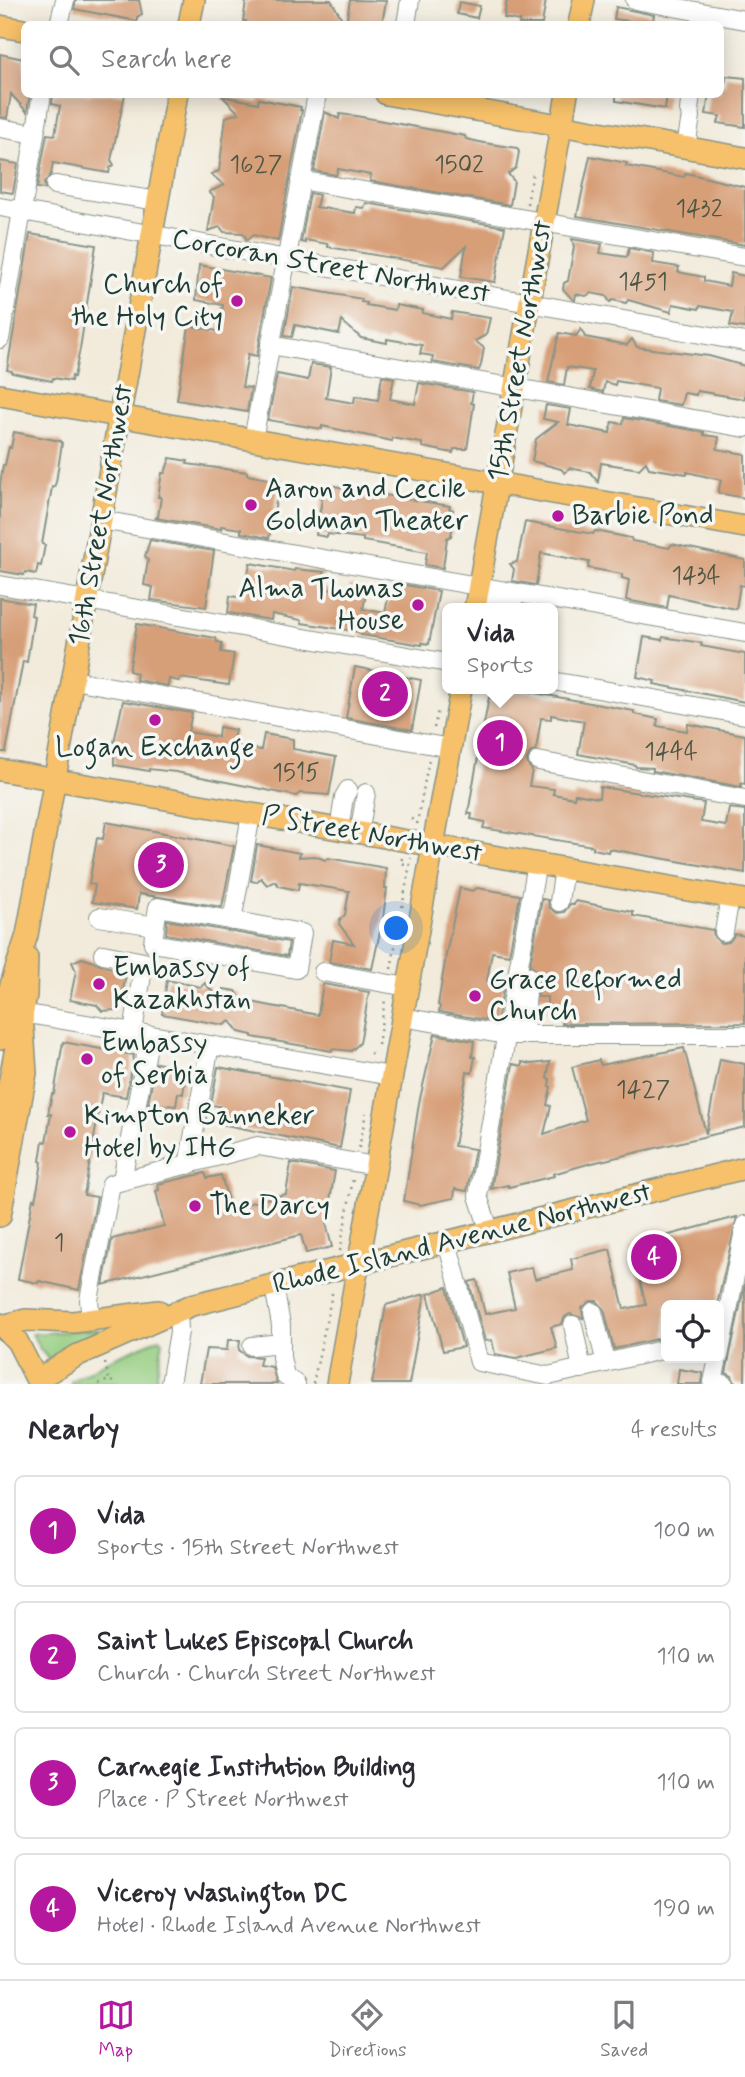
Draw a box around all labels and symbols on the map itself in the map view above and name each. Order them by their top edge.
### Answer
house number: 1627 [230,150,282,181]
house number: 1502 [434,150,484,181]
house number: 1432 [676,194,723,225]
street label: 15th Street Northwest [480,217,562,485]
street label: Corcoran Street Northwest [169,221,494,313]
place label: Church of the Holy City [71,267,223,336]
house number: 1451 [618,267,668,298]
marker: Church of the Holy City [229,293,245,309]
street label: 16th Street Northwest [61,381,143,649]
place label: Aaron and Cecile Goldman Theater [265,471,469,540]
marker: Aaron and Cecile Goldman Theater [243,497,259,513]
place label: Barbie Pond [572,498,714,535]
marker: Barbie Pond [550,508,566,524]
house number: 1434 [671,561,721,592]
place label: Alma Thomas House [238,571,404,640]
marker: Alma Thomas House [410,597,426,613]
pin: 2 [362,668,408,720]
marker: Logan Exchange [147,712,163,728]
pin: 1 [477,717,523,769]
place label: Logan Exchange [55,730,255,770]
house number: 1444 [644,737,698,768]
house number: 1515 [272,758,320,789]
street label: P Street Northwest [259,797,486,873]
pin: 3 [138,839,184,891]
your location [379,911,413,945]
place label: Embassy of Kazakhstan [113,950,251,1019]
place label: Grace Reformed Church [489,962,682,1031]
marker: Embassy of Kazakhstan [91,976,107,992]
marker: Grace Reformed Church [467,988,483,1004]
place label: Embassy of Serbia [101,1025,208,1094]
marker: Embassy of Serbia [79,1051,95,1067]
house number: 1427 [616,1075,670,1106]
place label: Kimpton Banneker Hotel by IHG [84,1098,315,1167]
marker: Kimpton Banneker Hotel by IHG [62,1124,78,1140]
street label: Rhode Island Avenue Northwest [269,1174,656,1304]
place label: The Darcy [209,1188,330,1225]
marker: The Darcy [187,1198,203,1214]
house number: 1 [54,1228,64,1259]
pin: 4 [631,1231,677,1283]

